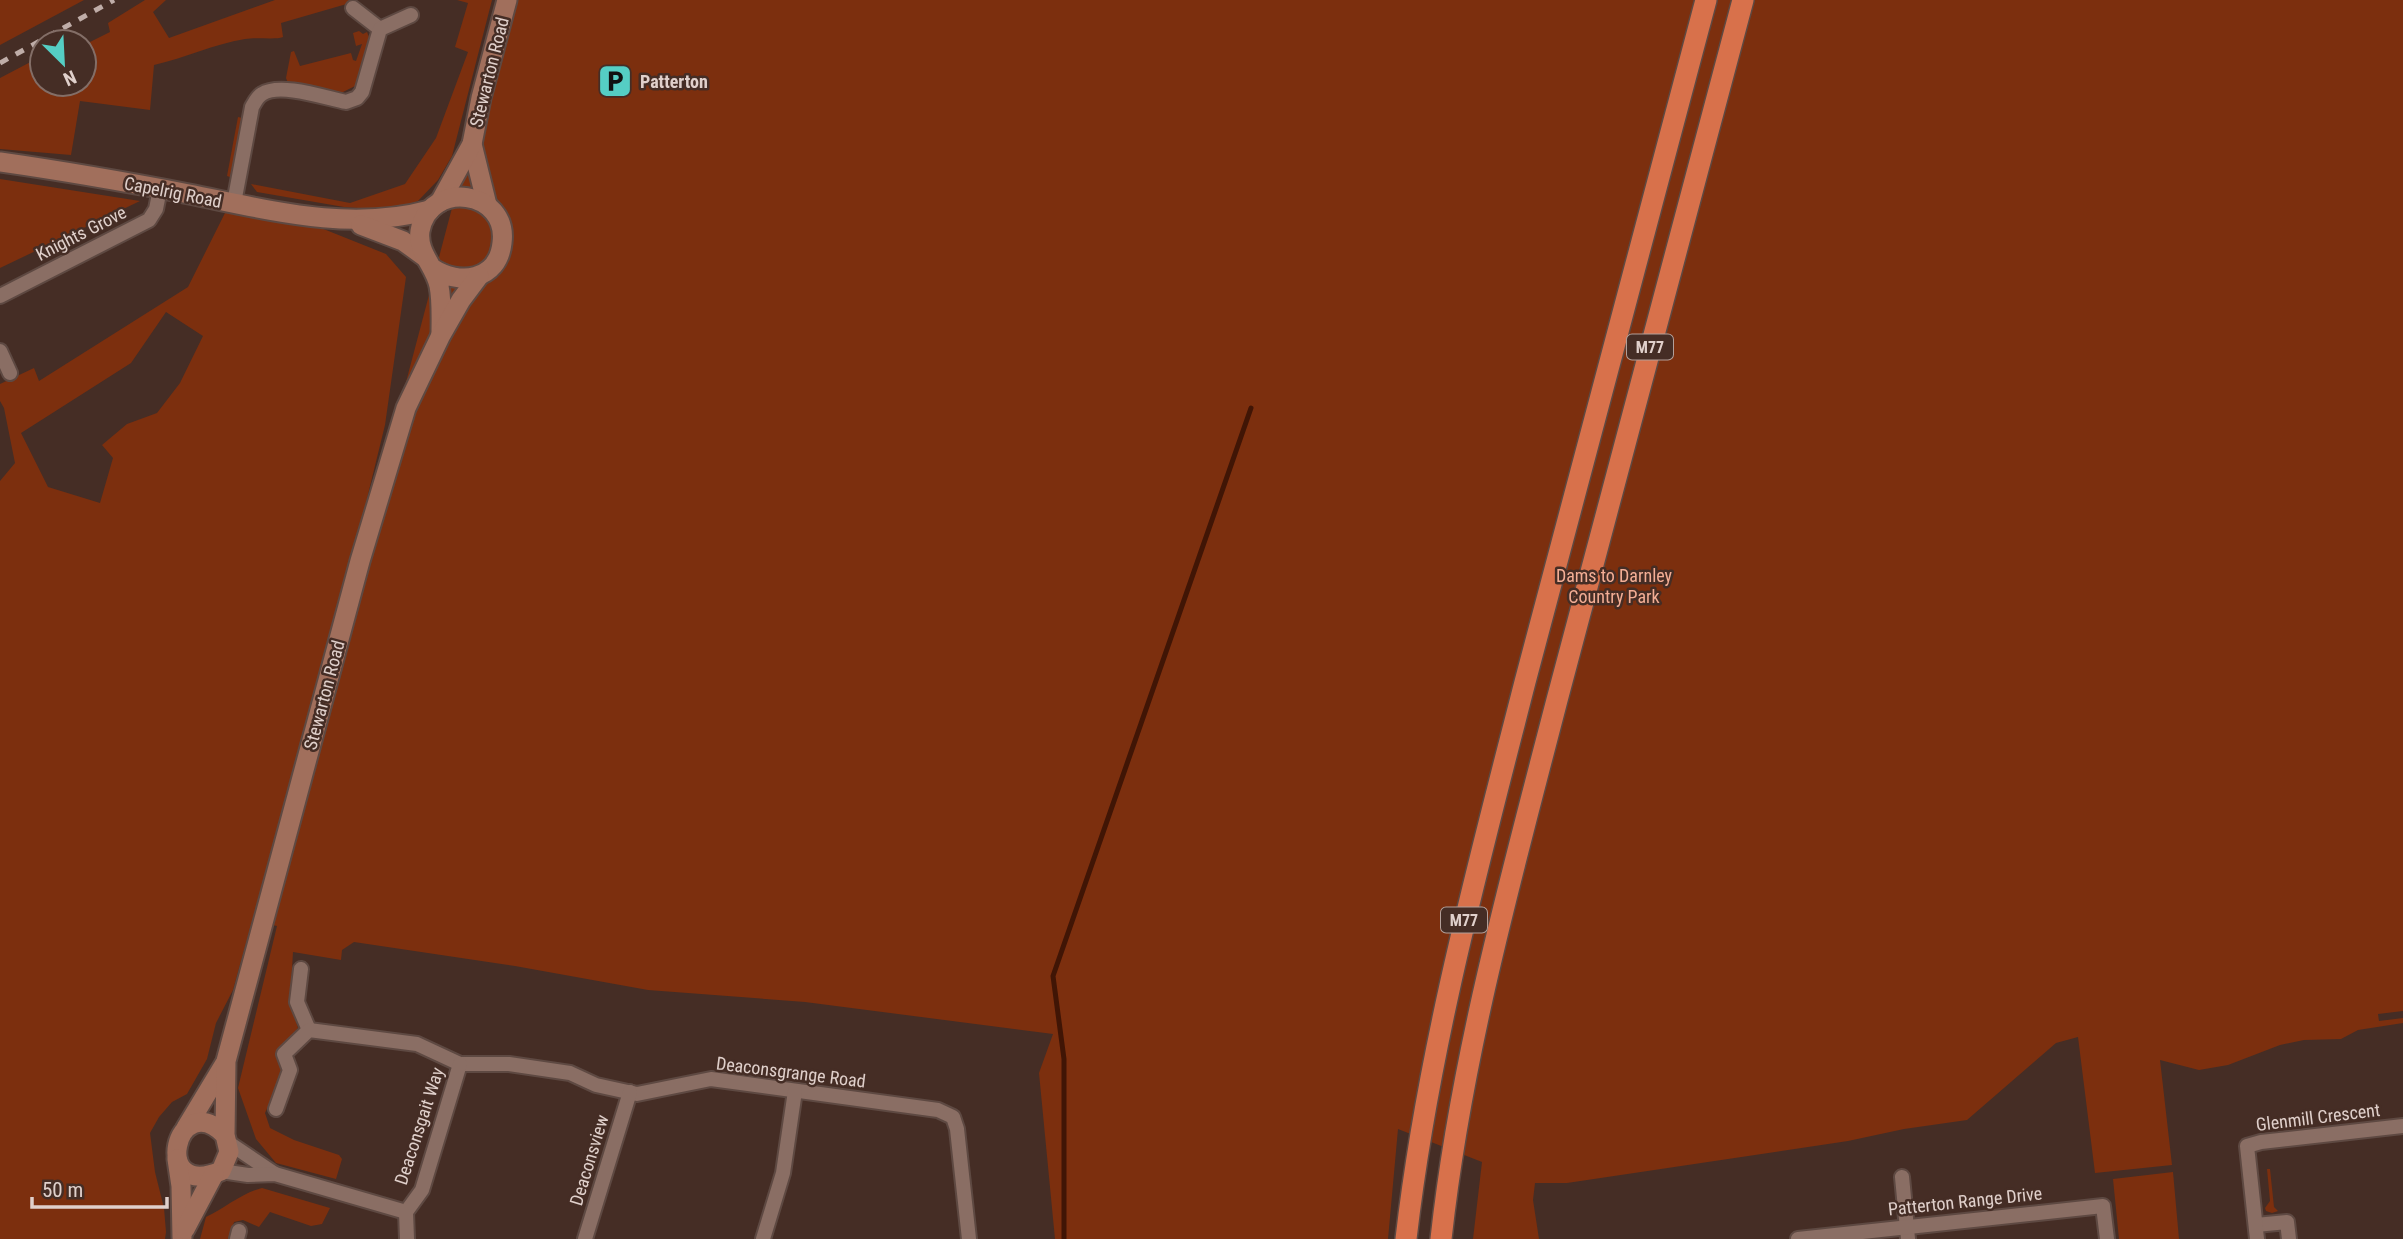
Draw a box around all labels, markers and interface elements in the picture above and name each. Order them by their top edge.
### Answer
street label: Stewarton Road [465,15,513,129]
north arrow [28,28,98,98]
parking icon: Patterton [596,62,634,100]
text: N [60,65,80,91]
place label: Patterton [640,71,708,92]
street label: Capelrig Road [122,172,224,212]
street label: Knights Grove [32,201,130,265]
road number: M77 [1627,334,1673,360]
park label: Dams to Darnley Country Park [1556,565,1673,607]
street label: Stewarton Road [299,638,349,752]
road number: M77 [1441,908,1487,932]
street label: Deaconsgrange Road [715,1052,867,1092]
street label: Deaconsgait Way [390,1064,448,1187]
street label: Glenmill Crescent [2255,1099,2381,1135]
street label: Deaconsview [565,1112,613,1208]
scale bar [32,1166,166,1210]
text: 50 m [42,1178,83,1202]
street label: Patterton Range Drive [1887,1182,2043,1220]

